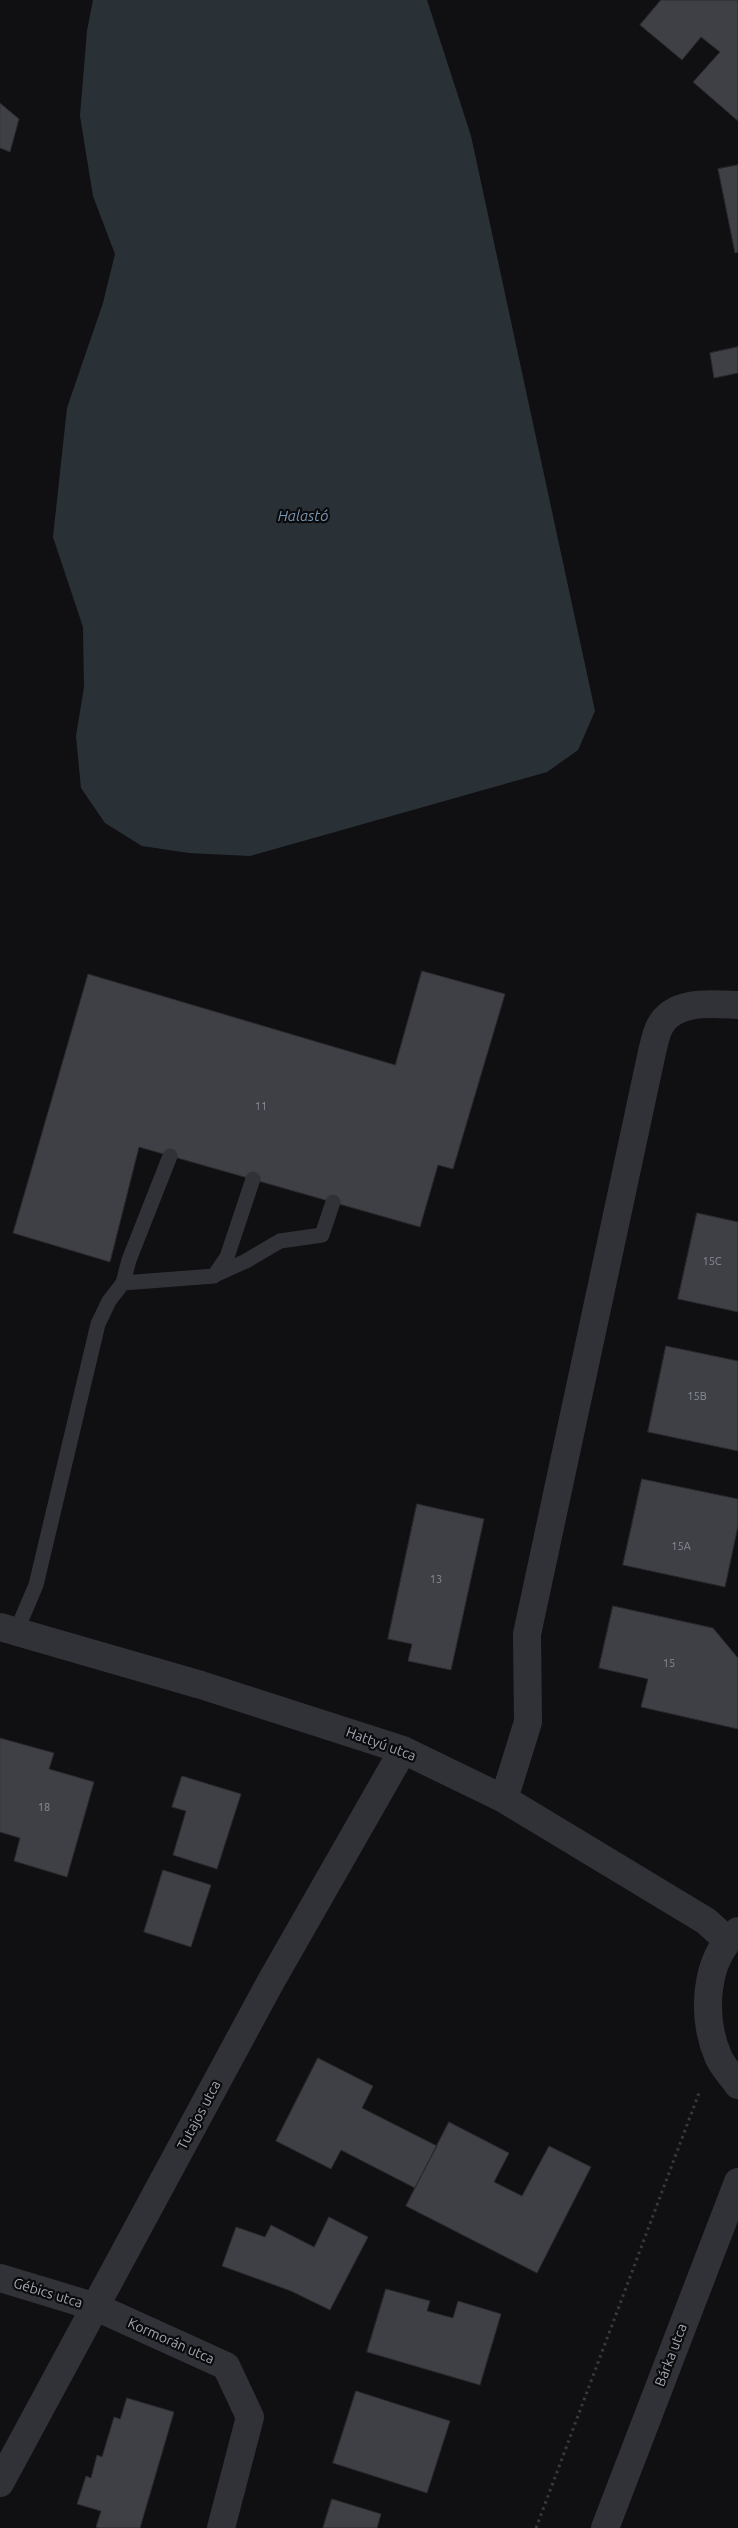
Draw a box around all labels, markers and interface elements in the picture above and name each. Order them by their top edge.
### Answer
water label: Halastó [278,507,328,525]
house number: 11 [255,1099,267,1113]
house number: 15C [702,1254,722,1268]
house number: 15B [687,1389,707,1403]
house number: 15A [671,1539,691,1553]
house number: 13 [430,1572,442,1586]
house number: 15 [663,1656,675,1670]
street label: Hattyú utca [344,1724,418,1764]
house number: 18 [38,1800,50,1814]
street label: Tutajos utca [174,2077,224,2153]
street label: Gébics utca [11,2275,85,2311]
street label: Kormorán utca [125,2314,217,2368]
street label: Bárka utca [651,2321,691,2389]

